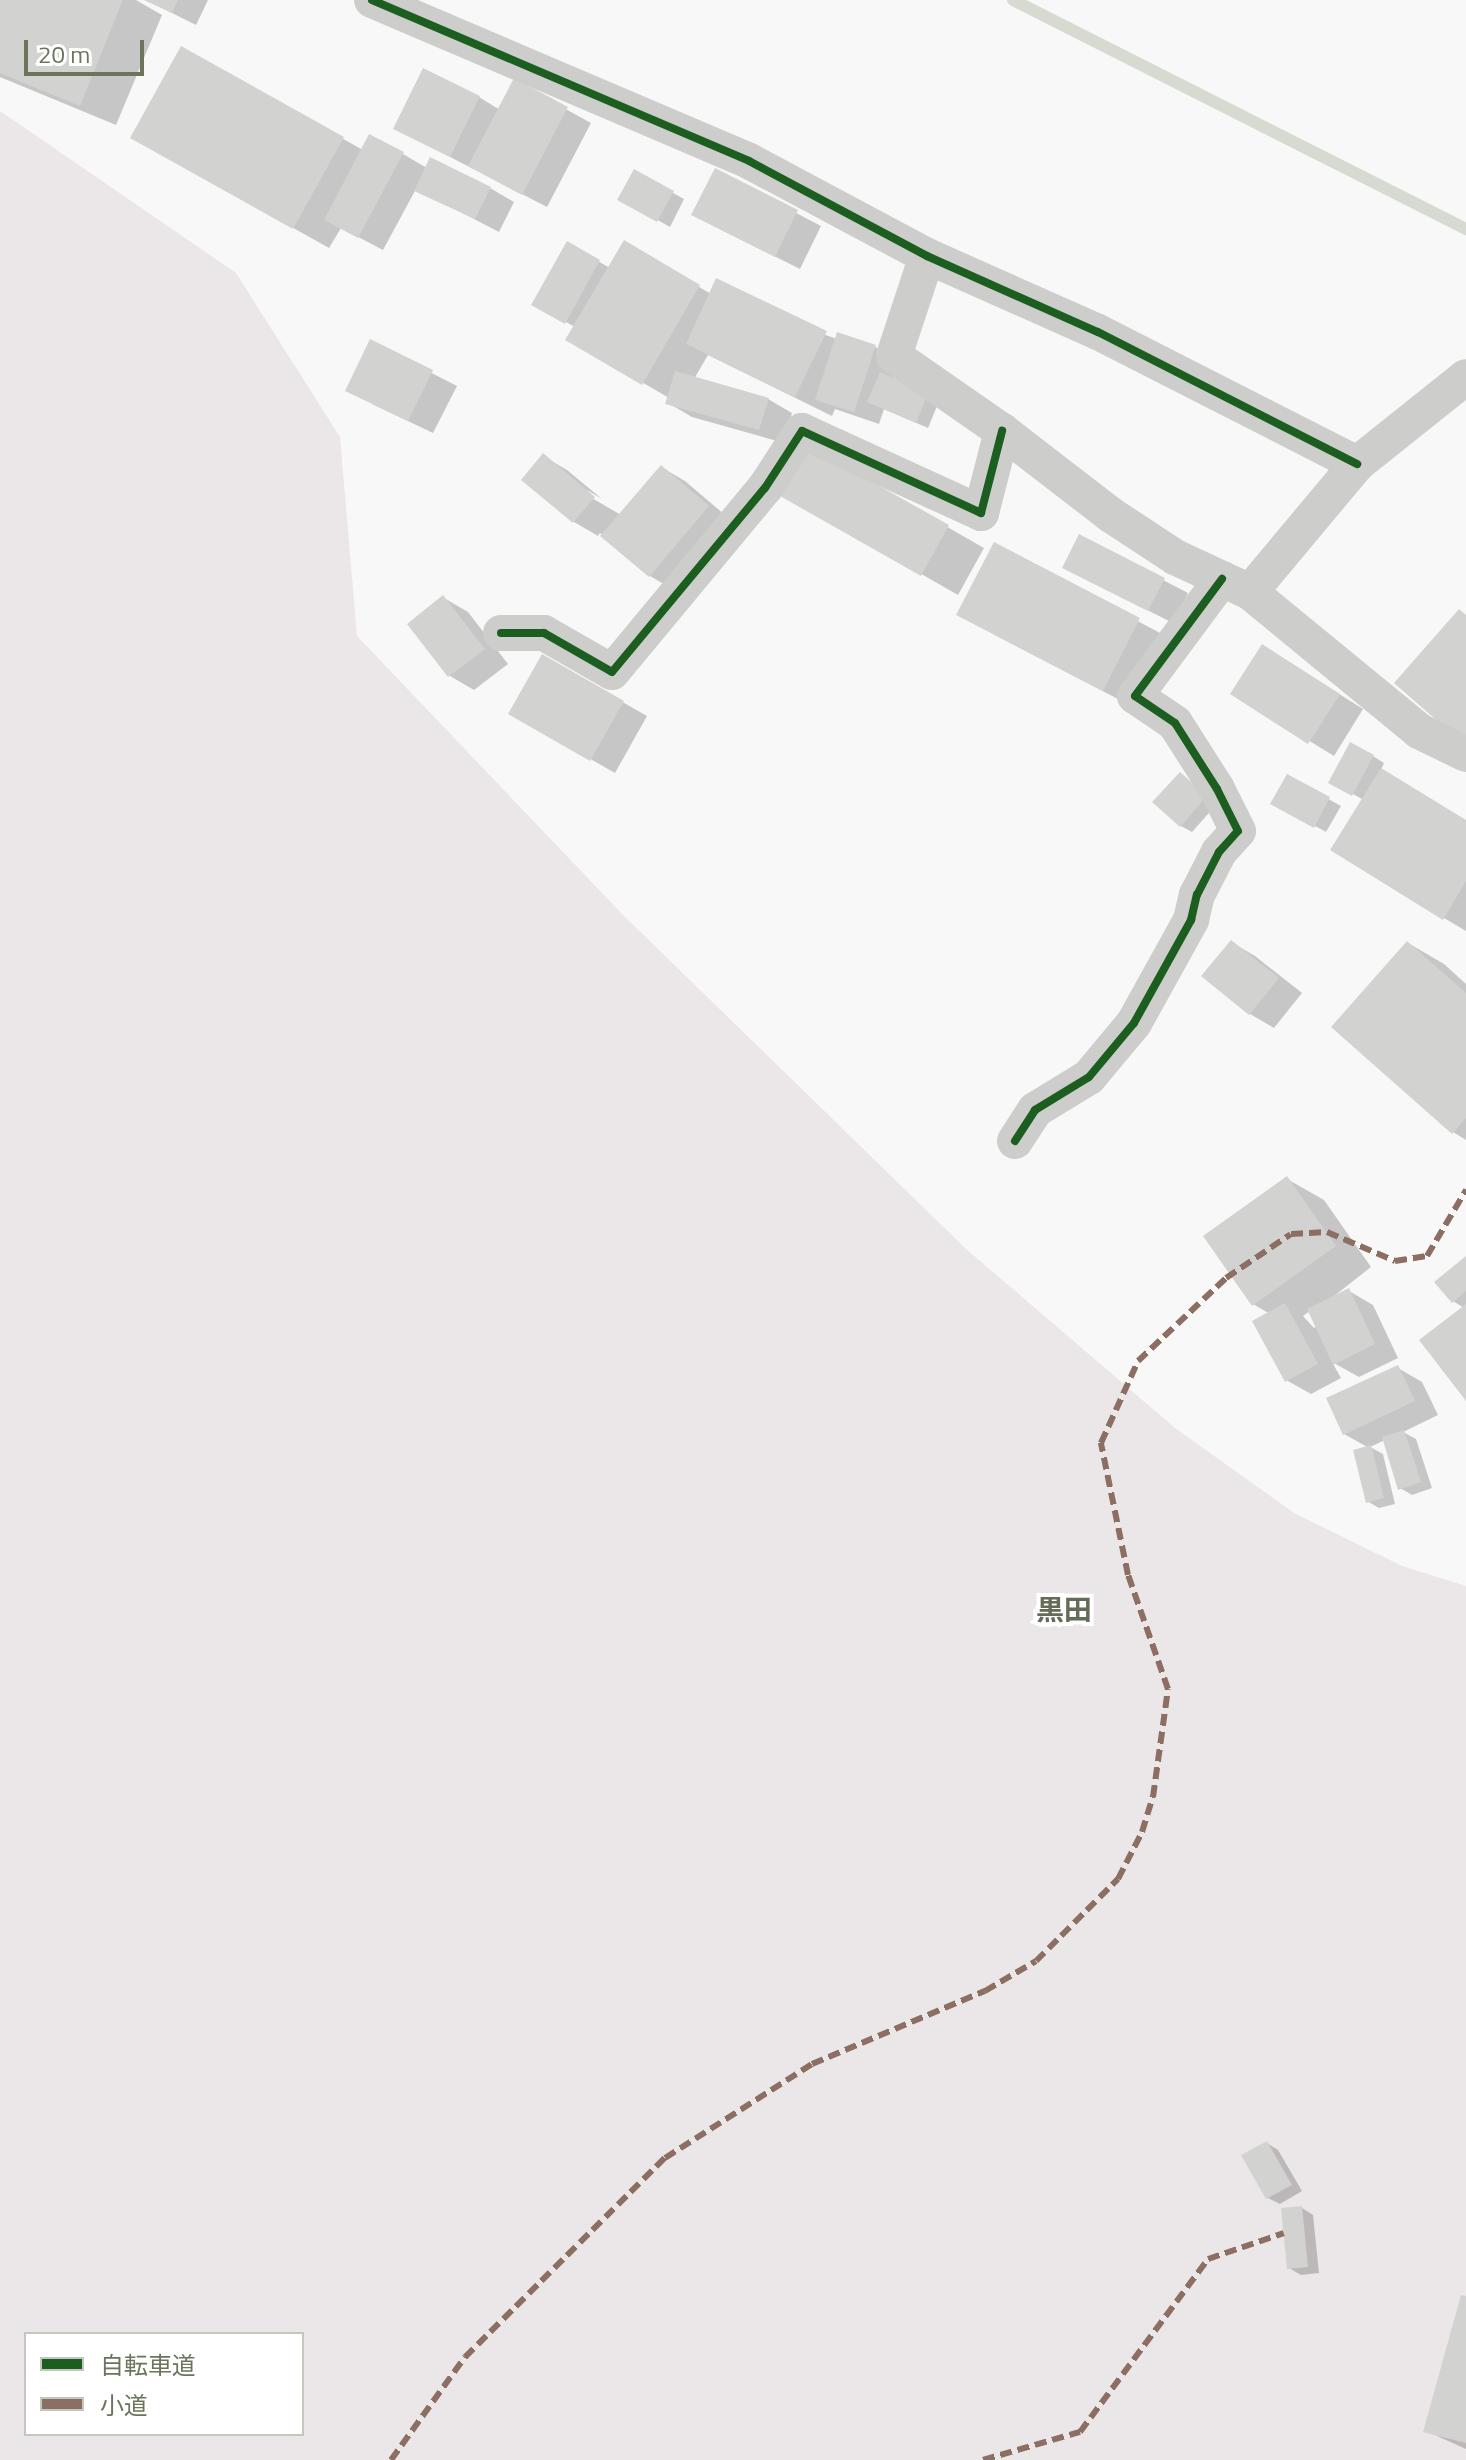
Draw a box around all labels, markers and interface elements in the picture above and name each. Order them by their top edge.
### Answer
scale bar [28,24,148,74]
text: 20 m [38,36,90,72]
district label: 黒田 [1036,1593,1092,1627]
legend [24,2332,304,2436]
text: 自転車道 [100,2347,196,2383]
text: 小道 [100,2387,148,2423]

